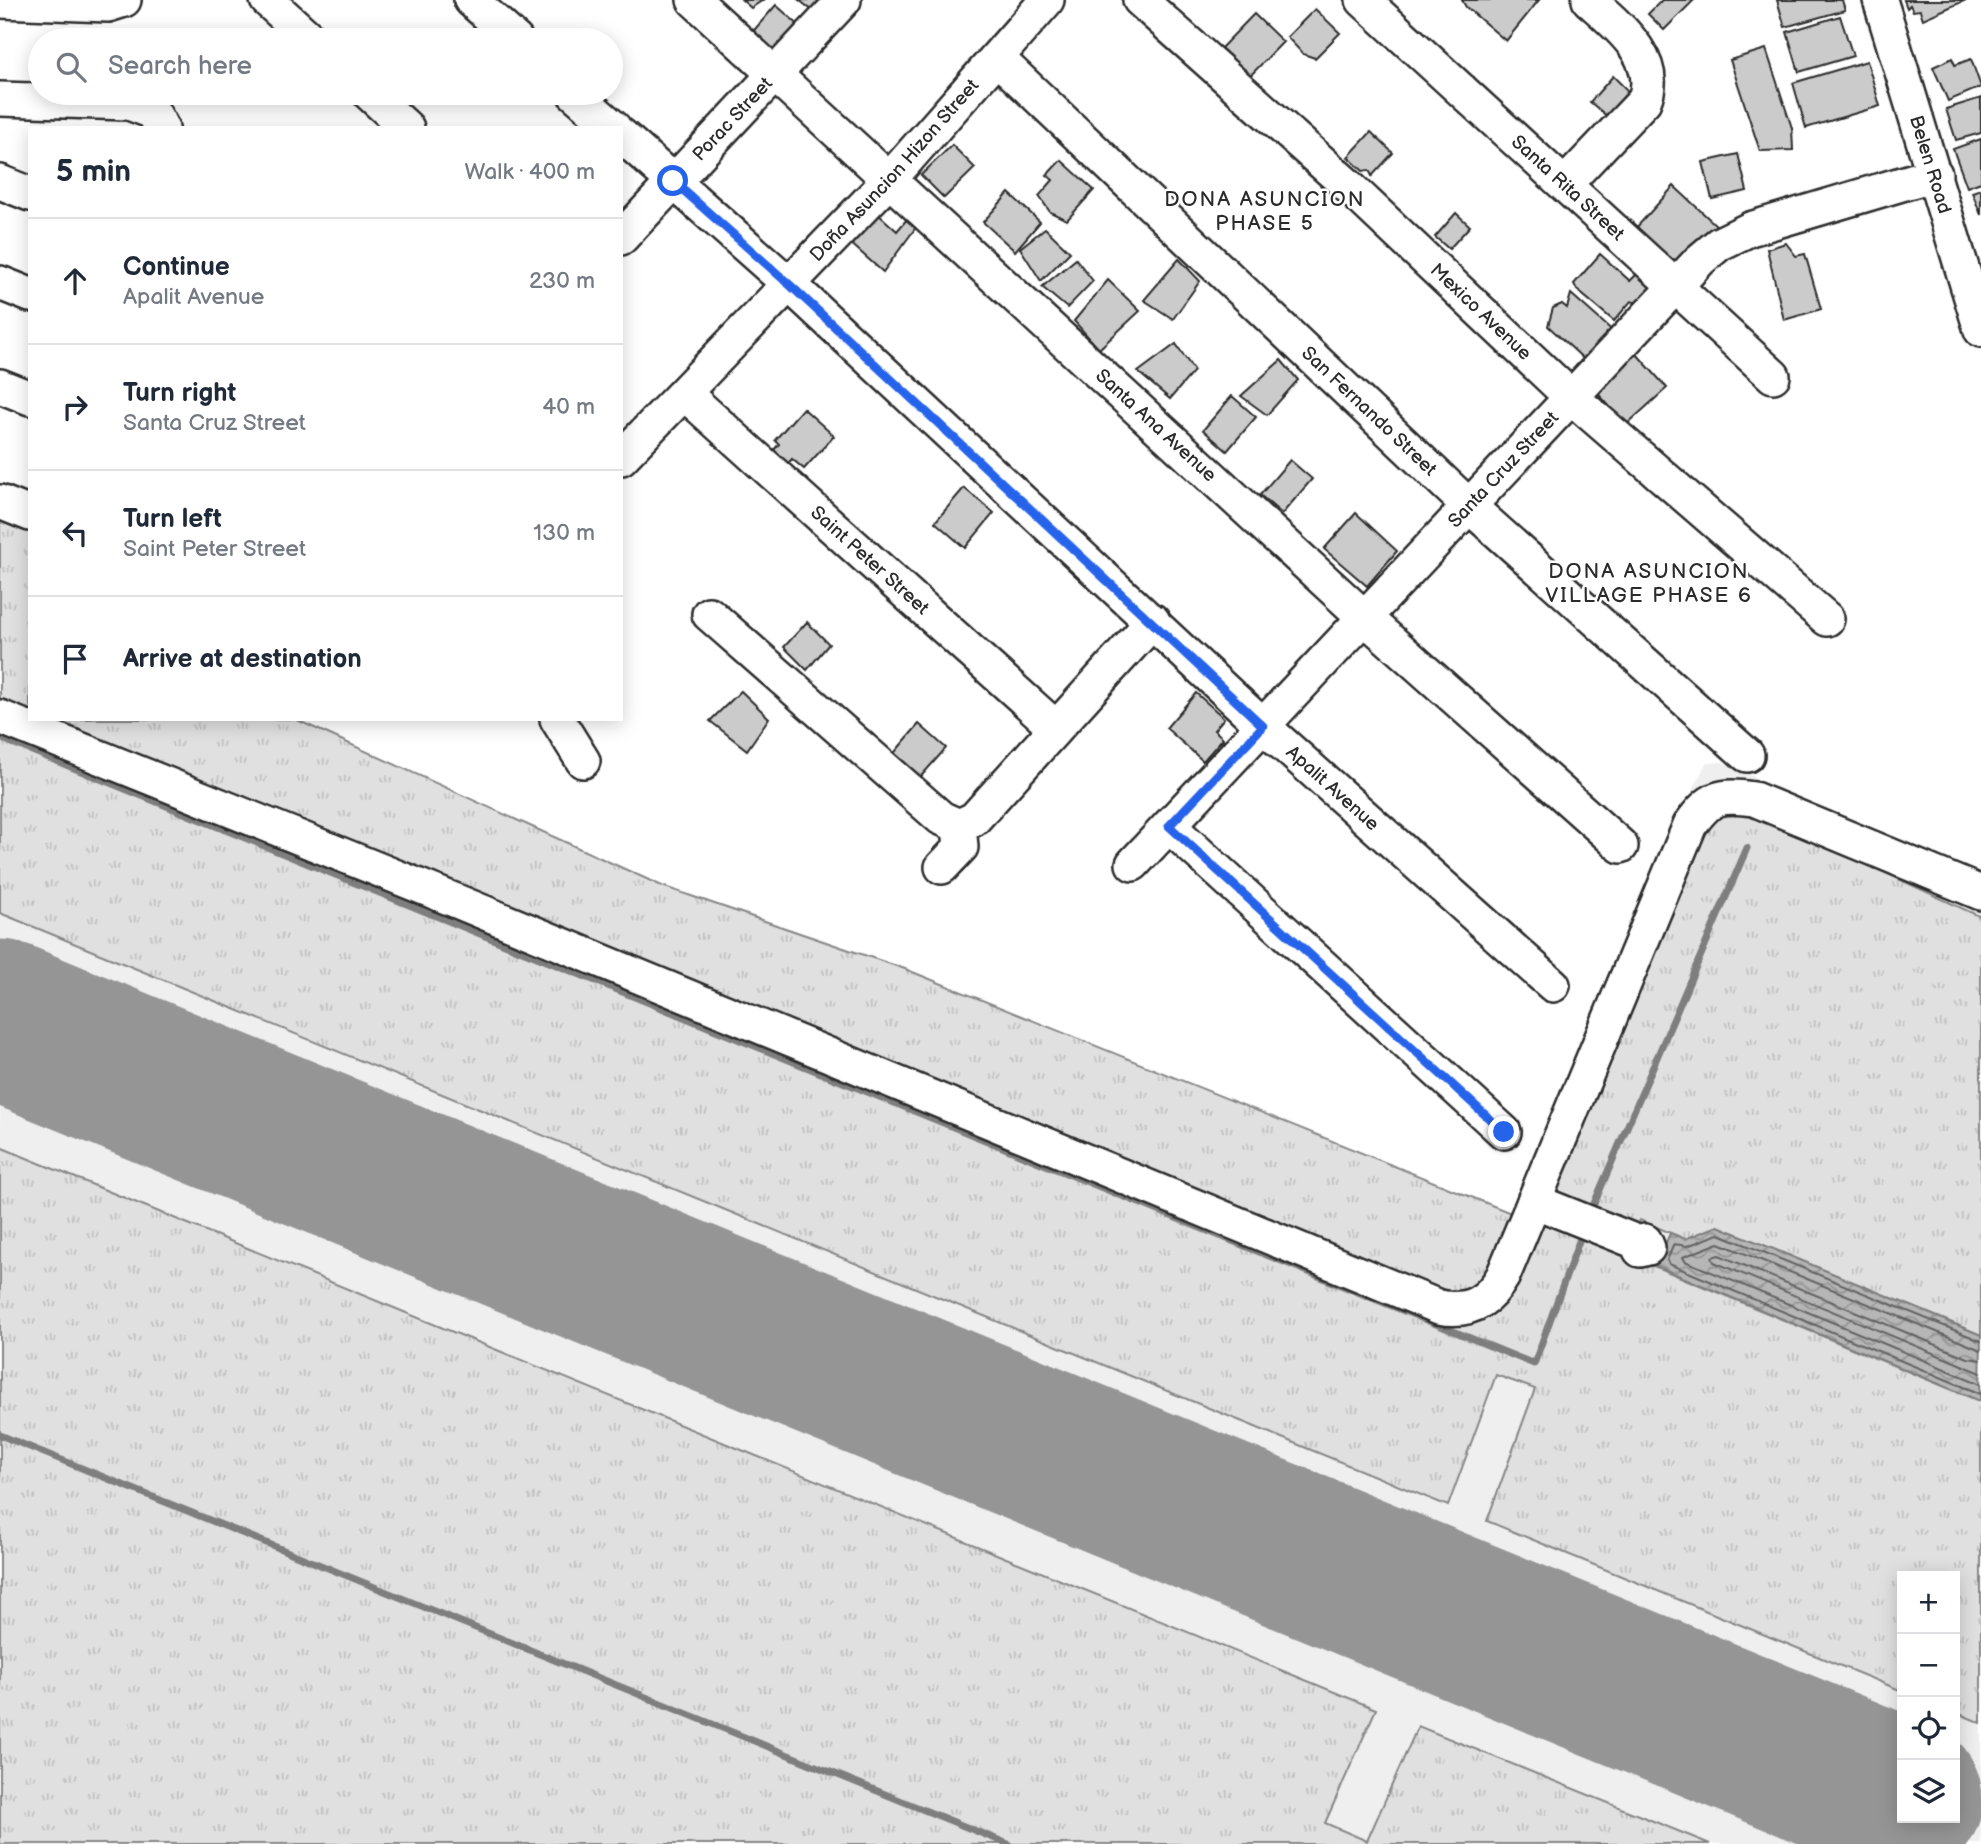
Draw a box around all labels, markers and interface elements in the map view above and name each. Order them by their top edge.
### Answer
search box [28,28,623,105]
icon: search [52,48,90,86]
text: Search here [108,51,252,82]
street label: Porac Street [688,72,777,166]
street label: Doña Asuncion Hizon Street [805,74,984,266]
street label: Belen Road [1904,113,1956,216]
street label: Santa Rita Street [1507,130,1629,246]
text: 5 min [56,154,131,190]
text: Walk · 400 m [465,158,595,186]
route start [657,165,688,196]
district label: DONA ASUNCION PHASE 5 [1164,187,1366,236]
text: Continue [123,252,230,283]
street label: Mexico Avenue [1426,258,1536,365]
icon: ahead [56,262,94,300]
text: 230 m [529,267,595,295]
text: Apalit Avenue [123,283,264,311]
street label: San Fernando Street [1297,342,1442,481]
street label: Santa Ana Avenue [1091,364,1221,487]
text: Turn right [123,378,236,409]
icon: right [56,388,94,426]
text: 40 m [542,393,595,421]
street label: Santa Cruz Street [1443,406,1564,533]
text: Santa Cruz Street [123,409,306,437]
street label: Saint Peter Street [806,501,934,620]
text: Turn left [123,504,222,535]
icon: left [56,514,94,552]
text: 130 m [533,519,595,547]
text: Saint Peter Street [123,535,306,563]
district label: DONA ASUNCION VILLAGE PHASE 6 [1545,559,1753,608]
icon: arrive [56,640,94,678]
text: Arrive at destination [123,644,362,675]
street label: Apalit Avenue [1281,741,1384,836]
route end [1488,1116,1519,1147]
map controls [1897,1571,1960,1823]
button: + [1897,1571,1960,1634]
button: − [1897,1634,1960,1697]
button: locate [1897,1697,1960,1760]
button: layers [1897,1760,1960,1823]

